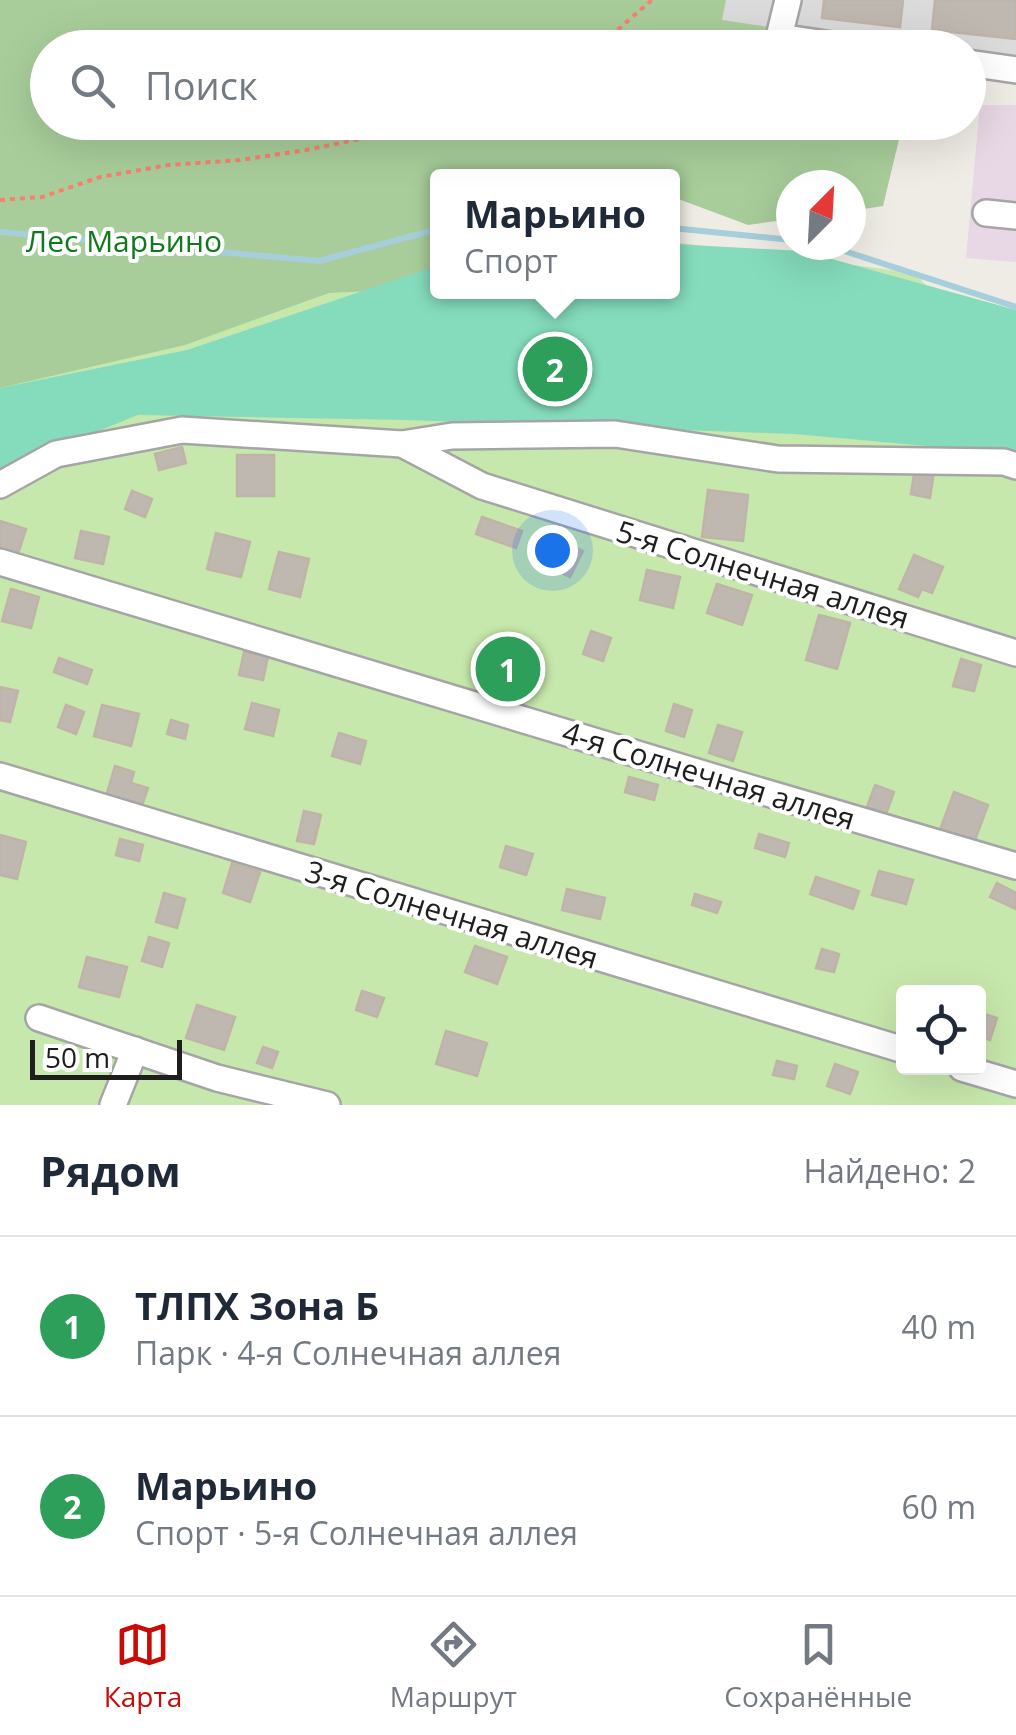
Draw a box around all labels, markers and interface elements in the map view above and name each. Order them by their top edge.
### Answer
search box [30,30,986,140]
icon: search [65,58,120,113]
text: Поиск [145,59,258,111]
popup [430,169,680,299]
north arrow [776,170,866,260]
text: Марьино [464,187,646,239]
park label: Лес Марьино [26,220,222,261]
text: Спорт [464,239,558,282]
pin: 2 [522,332,588,406]
street label: 5-я Солнечная аллея [612,510,914,638]
your location [527,525,578,576]
pin: 1 [476,632,540,706]
street label: 4-я Солнечная аллея [558,711,860,839]
street label: 3-я Солнечная аллея [301,850,603,978]
map controls [896,985,986,1075]
button: locate [896,985,986,1075]
scale bar [30,1035,182,1080]
text: 50 m [45,1038,110,1076]
text: Рядом [40,1142,181,1199]
text: Найдено: 2 [803,1149,976,1192]
text: ТЛПХ Зона Б [135,1279,379,1331]
text: 1 [63,1305,82,1348]
text: 40 m [901,1305,976,1348]
text: Парк · 4-я Солнечная аллея [135,1331,561,1374]
text: Марьино [135,1459,317,1511]
text: 2 [63,1485,82,1528]
text: 60 m [901,1485,976,1528]
text: Спорт · 5-я Солнечная аллея [135,1511,578,1554]
tab: Карта [104,1617,182,1715]
tab: Маршрут [390,1617,517,1715]
tab: Сохранённые [724,1617,912,1715]

